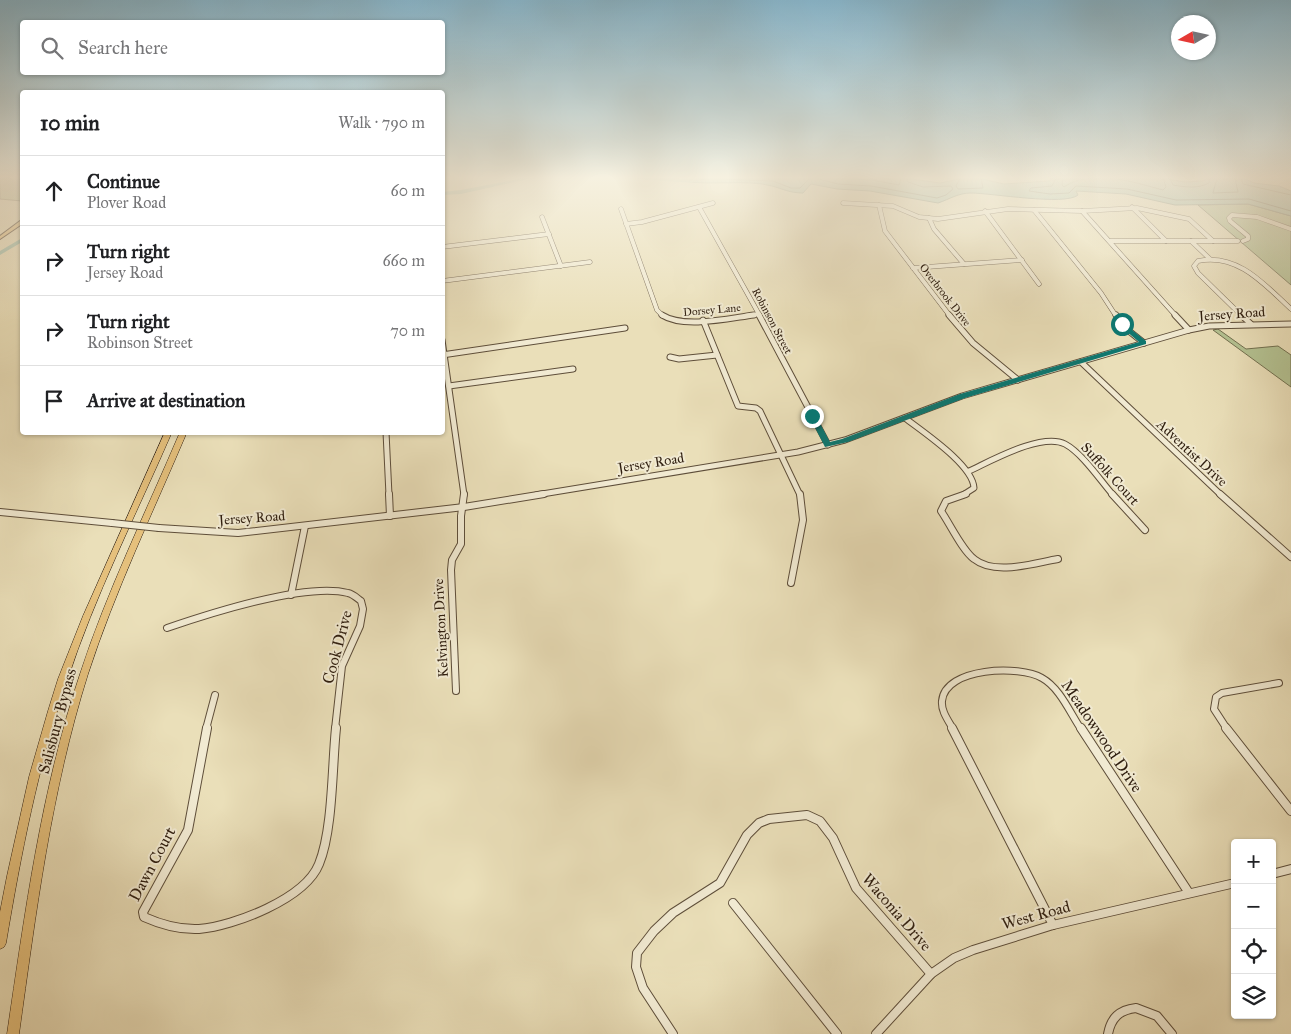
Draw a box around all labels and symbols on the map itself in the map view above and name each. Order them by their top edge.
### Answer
north arrow [1171,15,1216,60]
street label: Overbrook Drive [917,261,974,329]
street label: Robinson Street [749,286,795,356]
street label: Dorsey Lane [683,301,742,319]
street label: Jersey Road [1196,303,1266,326]
route start [1111,313,1134,336]
route end [801,405,824,428]
street label: Adventist Drive [1152,415,1231,490]
street label: Suffolk Court [1077,439,1143,509]
street label: Jersey Road [615,449,685,478]
street label: Jersey Road [216,507,286,530]
street label: Kelvington Drive [430,578,452,678]
street label: Cook Drive [318,608,356,686]
street label: Salisbury Bypass [34,666,80,776]
street label: Meadowwood Drive [1057,676,1147,796]
street label: Dawn Court [125,823,180,904]
street label: Waconia Drive [858,869,936,955]
street label: West Road [1000,897,1072,933]

